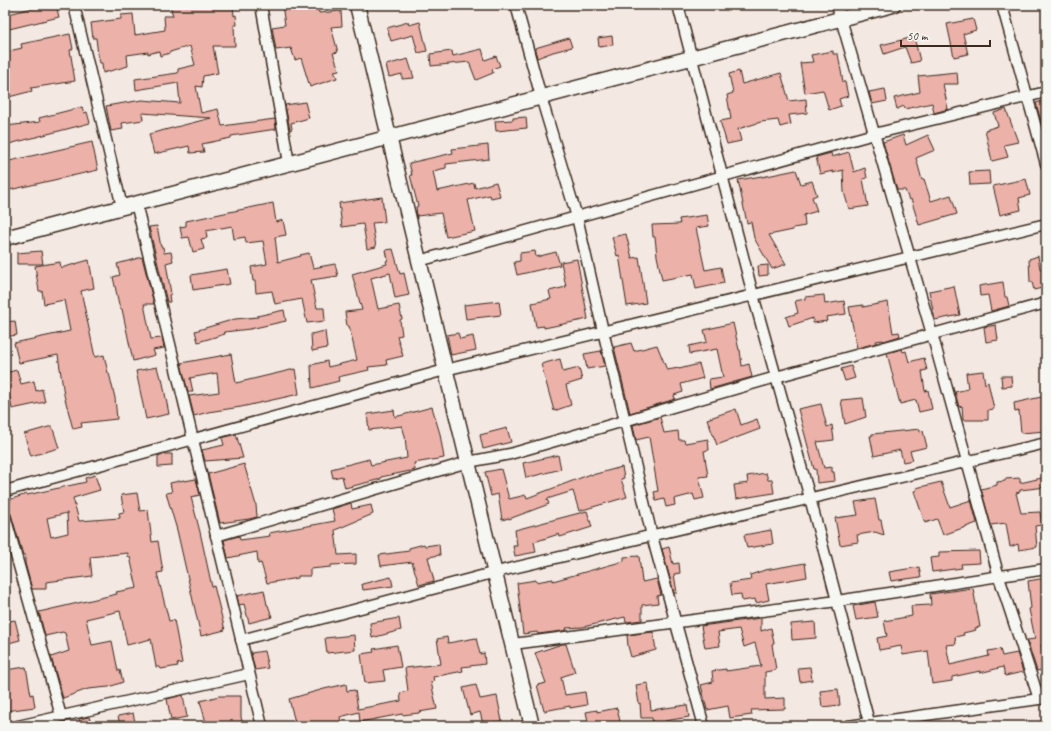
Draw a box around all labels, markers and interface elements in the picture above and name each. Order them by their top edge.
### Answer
scale bar [901,22,990,48]
text: 50 m [907,28,929,44]

